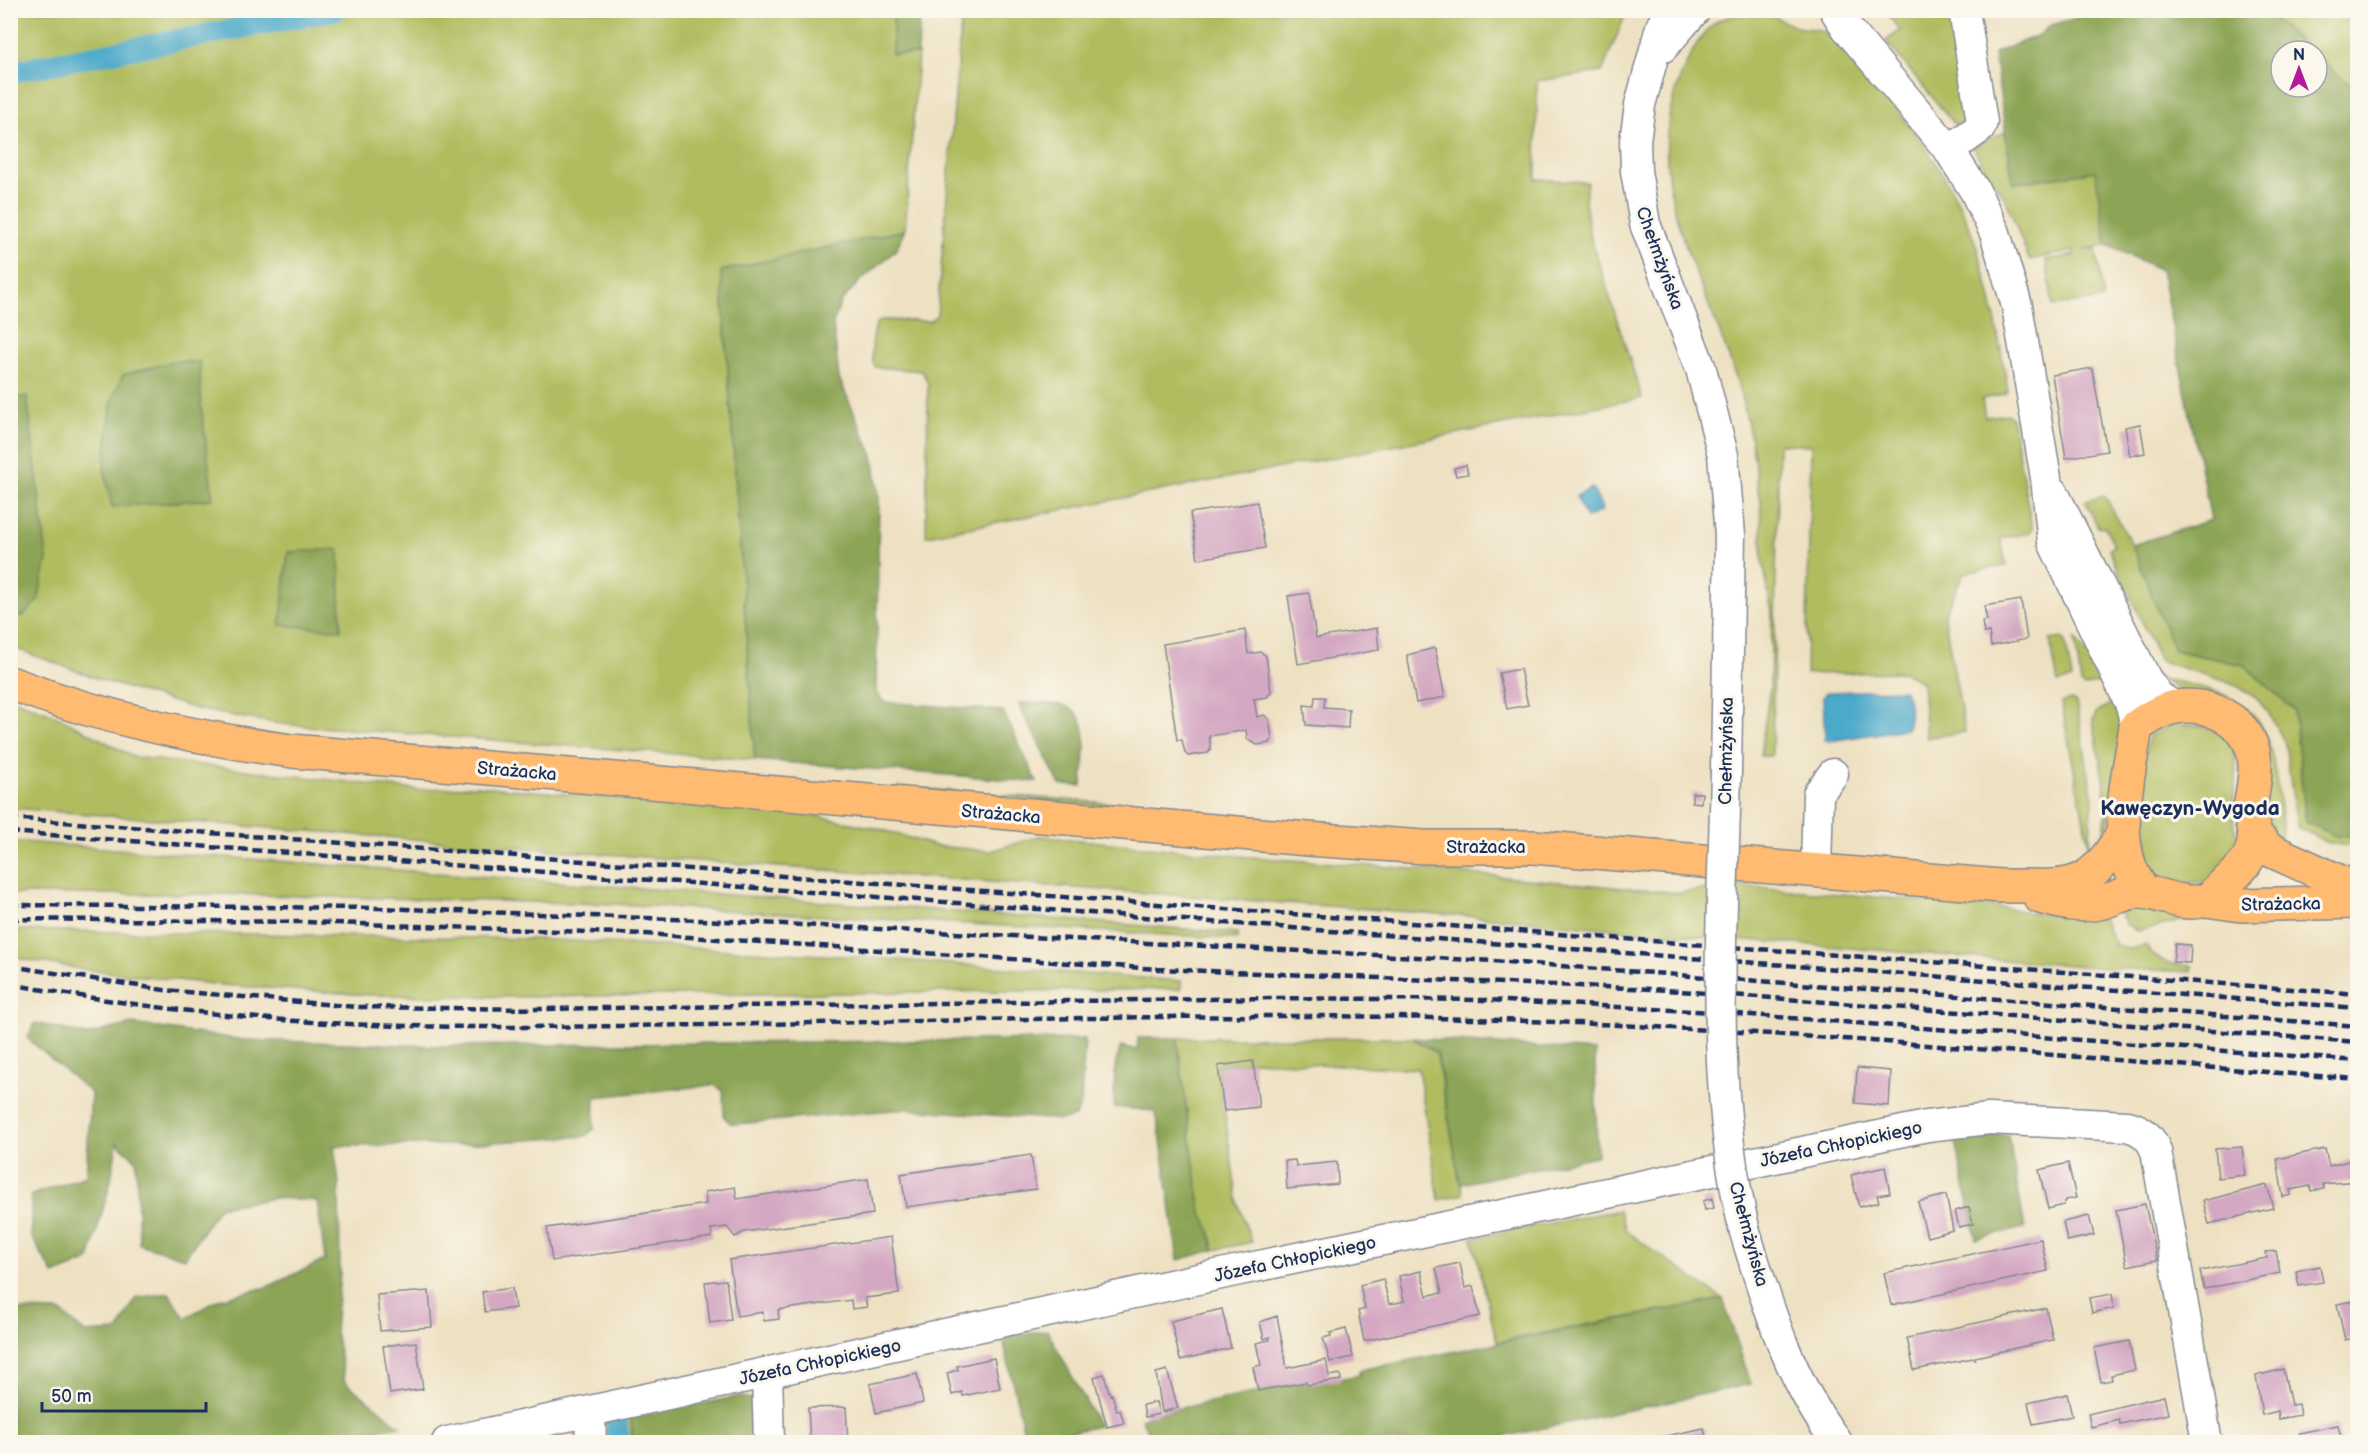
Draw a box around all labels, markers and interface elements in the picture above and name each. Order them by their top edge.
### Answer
north arrow [2269,39,2329,99]
text: N [2293,46,2305,65]
street label: Chełmżyńska [1631,204,1688,312]
street label: Chełmżyńska [1715,697,1738,805]
street label: Strażacka [476,758,558,785]
district label: Kawęczyn-Wygoda [2100,796,2280,821]
street label: Strażacka [960,801,1042,828]
street label: Strażacka [1446,837,1526,858]
street label: Strażacka [2241,893,2321,916]
street label: Józefa Chłopickiego [1758,1117,1924,1172]
street label: Chełmżyńska [1724,1179,1773,1289]
street label: Józefa Chłopickiego [1212,1232,1378,1287]
street label: Józefa Chłopickiego [737,1335,903,1390]
scale bar [42,1375,206,1413]
text: 50 m [51,1386,92,1407]

